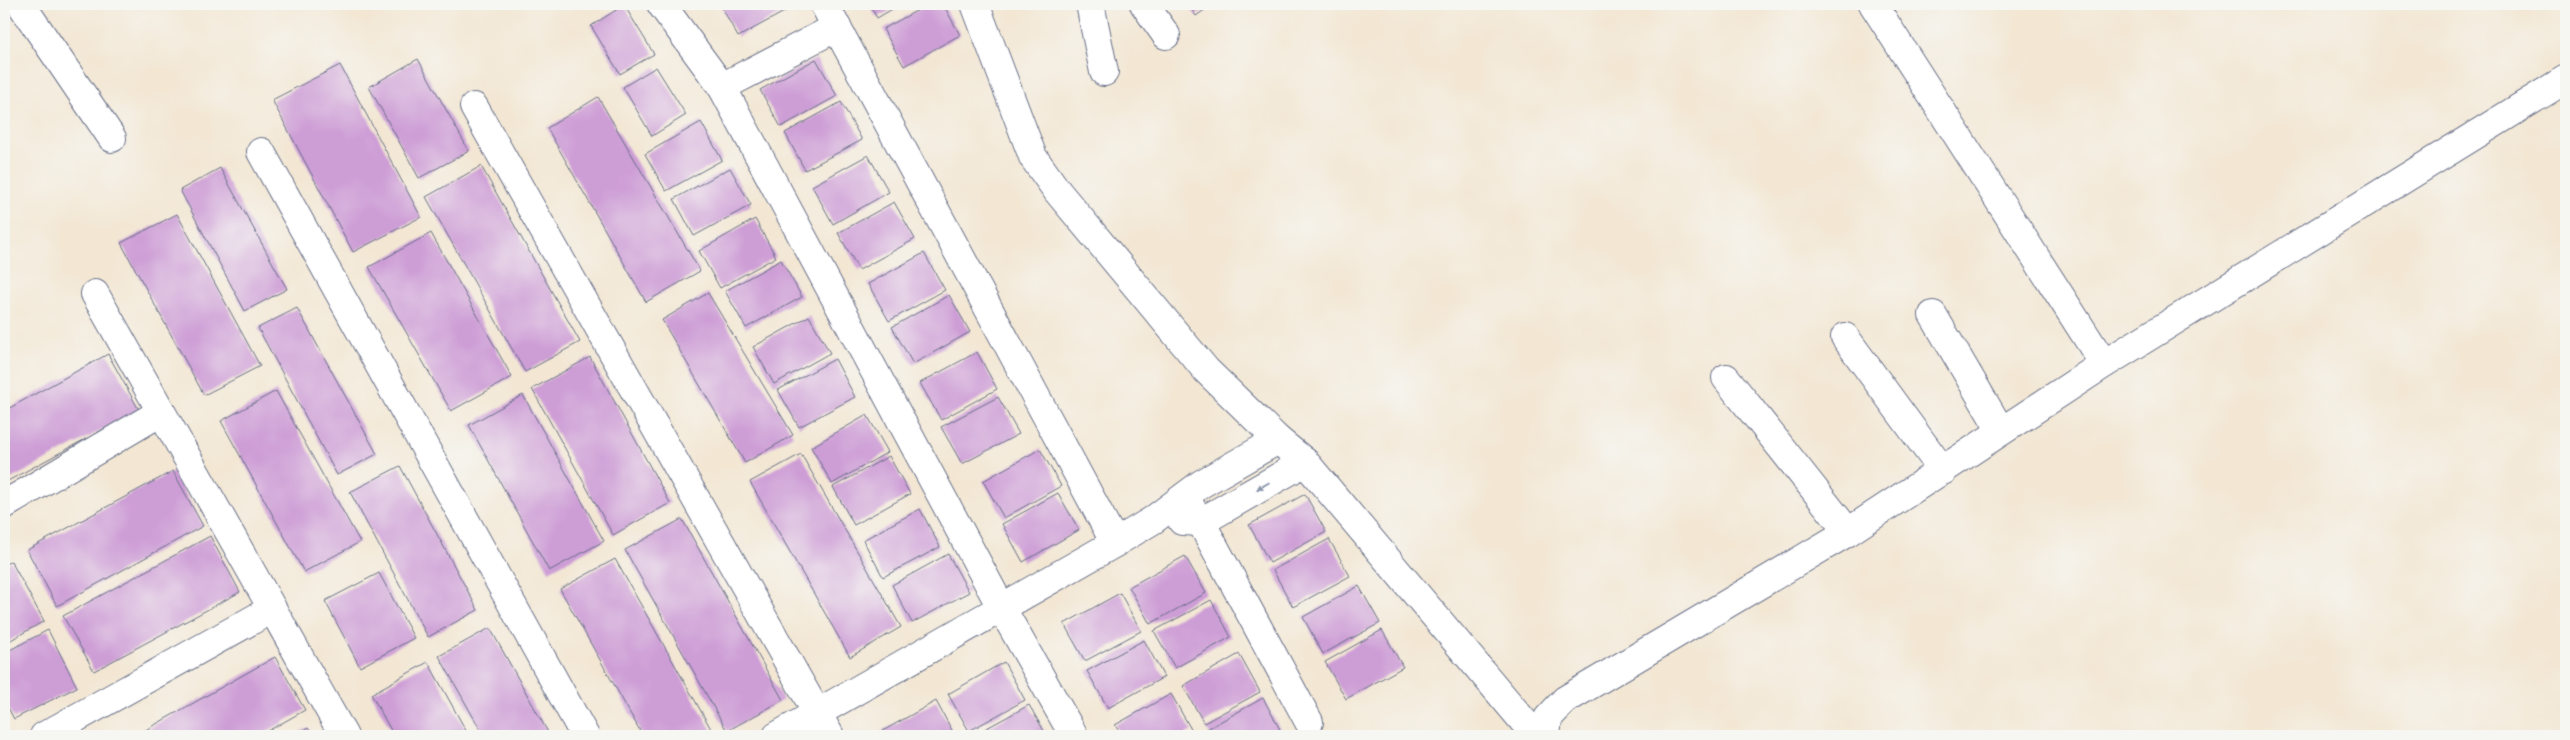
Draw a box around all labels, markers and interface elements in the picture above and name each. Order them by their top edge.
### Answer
one-way arrow [1256,481,1269,490]

